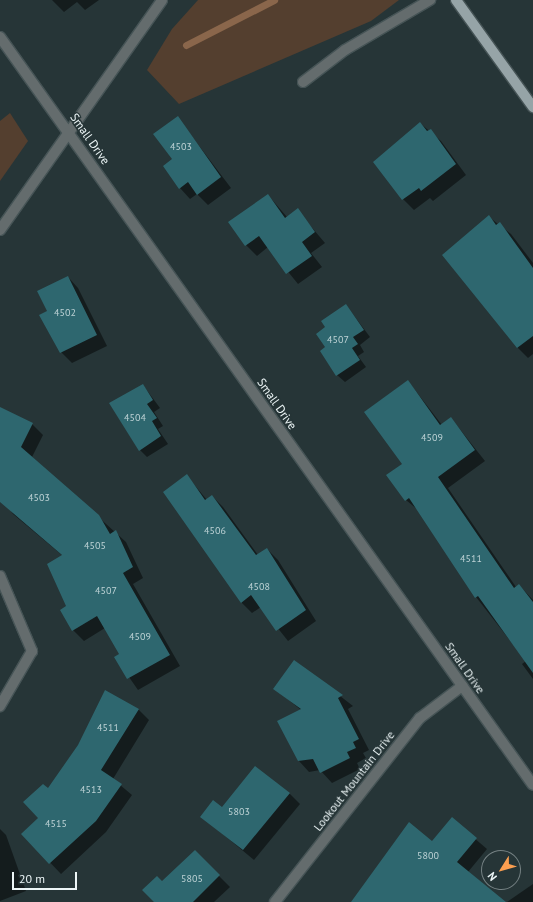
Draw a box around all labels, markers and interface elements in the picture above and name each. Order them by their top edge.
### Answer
street label: Small Drive [67,111,113,167]
house number: 4503 [170,141,192,153]
house number: 4502 [54,307,76,319]
house number: 4507 [327,334,349,346]
street label: Small Drive [254,376,300,432]
house number: 4504 [124,412,146,424]
house number: 4509 [421,432,443,444]
house number: 4503 [28,492,50,504]
house number: 4506 [204,525,226,537]
house number: 4505 [84,540,106,552]
house number: 4511 [460,553,482,565]
house number: 4508 [248,581,270,593]
house number: 4507 [95,585,117,597]
house number: 4509 [129,631,151,643]
street label: Small Drive [442,640,488,696]
house number: 4511 [97,722,119,734]
street label: Lookout Mountain Drive [310,728,398,834]
house number: 4513 [80,784,102,796]
house number: 5803 [228,806,250,818]
house number: 4515 [45,818,67,830]
house number: 5800 [417,850,439,862]
north arrow [481,850,521,890]
scale bar [14,864,79,890]
text: N [484,870,500,884]
text: 20 m [19,871,45,886]
house number: 5805 [181,873,203,885]

